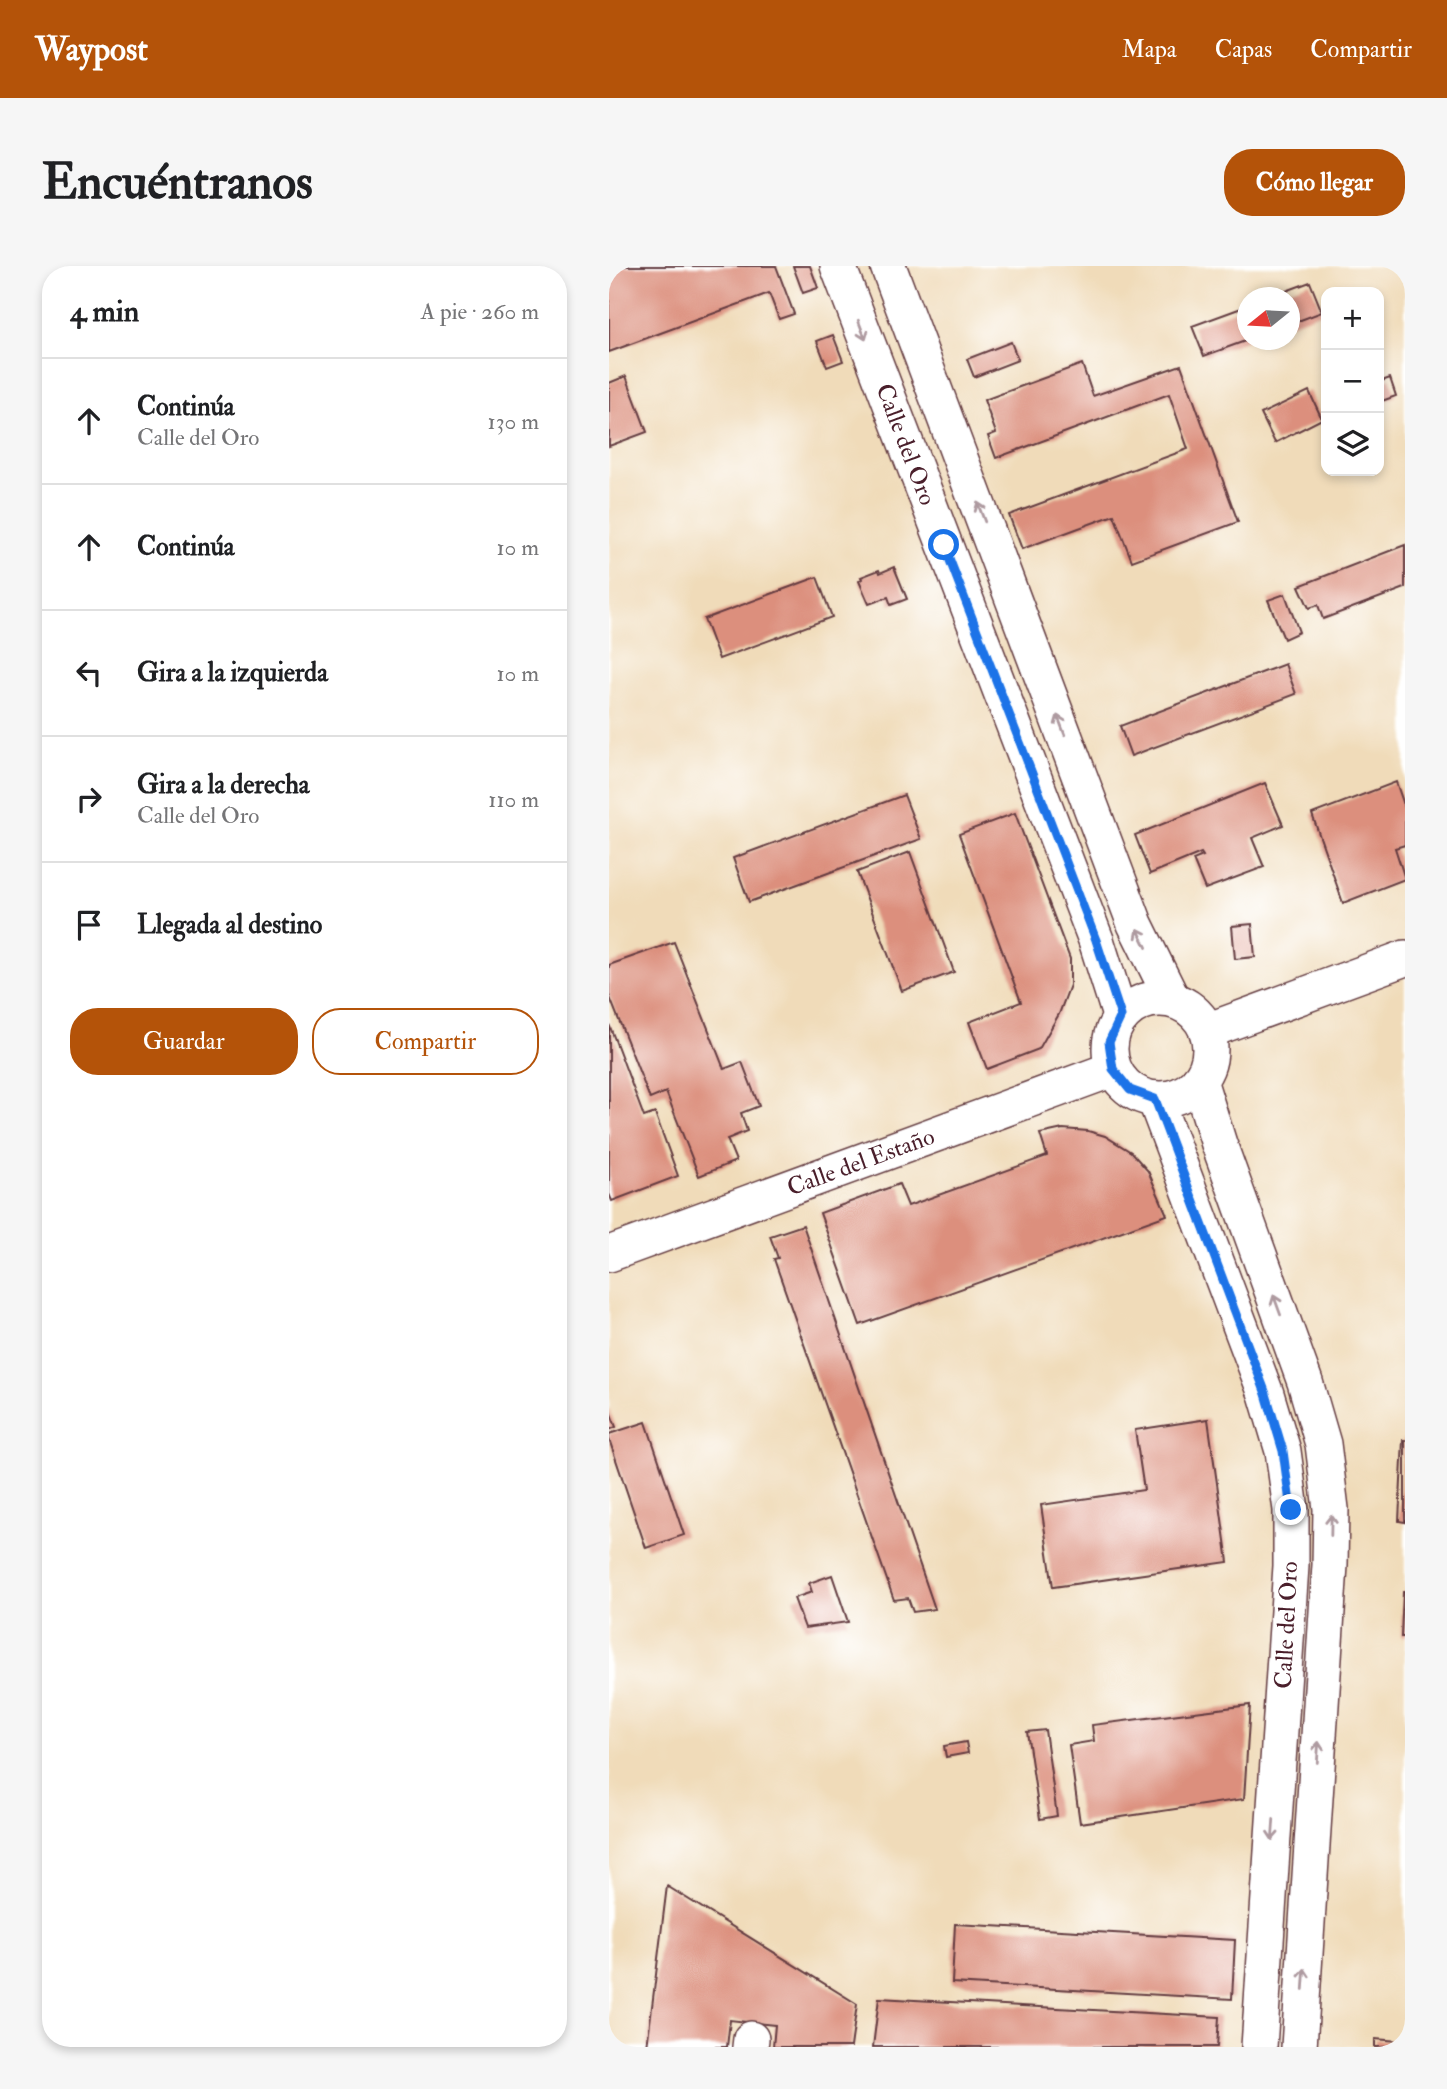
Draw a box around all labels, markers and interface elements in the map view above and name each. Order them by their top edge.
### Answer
text: Waypost [35,29,148,70]
text: Mapa [1122,34,1177,65]
text: Capas [1215,34,1272,65]
text: Compartir [1310,34,1412,65]
button: Cómo llegar [1224,149,1405,216]
text: Encuéntranos [42,152,313,213]
north arrow [1237,287,1300,350]
map controls [1321,287,1384,476]
button: + [1321,287,1384,350]
text: 4 min [70,293,139,330]
text: A pie · 260 m [420,297,539,326]
one-way arrow [857,318,870,340]
button: − [1321,350,1384,413]
street label: Calle del Oro [869,379,943,510]
text: Continúa [137,391,235,423]
icon: ahead [70,402,108,440]
text: 130 m [487,407,539,436]
button: layers [1321,413,1384,476]
text: Calle del Oro [137,423,259,452]
one-way arrow [974,502,986,524]
icon: ahead [70,528,108,566]
route start [928,529,959,560]
text: Continúa [137,531,235,563]
text: 10 m [496,533,539,562]
icon: left [70,654,108,692]
text: Gira a la izquierda [137,657,328,689]
text: 10 m [496,659,539,688]
one-way arrow [1054,715,1066,737]
text: Gira a la derecha [137,769,310,801]
icon: right [70,780,108,818]
text: 110 m [488,785,539,814]
text: Calle del Oro [137,801,259,830]
icon: arrive [70,906,108,944]
text: Llegada al destino [137,909,322,941]
one-way arrow [1134,928,1148,949]
button: Guardar [70,1008,298,1075]
button: Compartir [312,1008,539,1075]
street label: Calle del Estaño [783,1121,939,1203]
one-way arrow [1270,1295,1283,1317]
route end [1275,1494,1306,1525]
one-way arrow [1324,1514,1338,1537]
street label: Calle del Oro [1268,1560,1305,1690]
one-way arrow [1312,1741,1325,1764]
one-way arrow [1267,1818,1280,1841]
one-way arrow [1298,1968,1311,1991]

